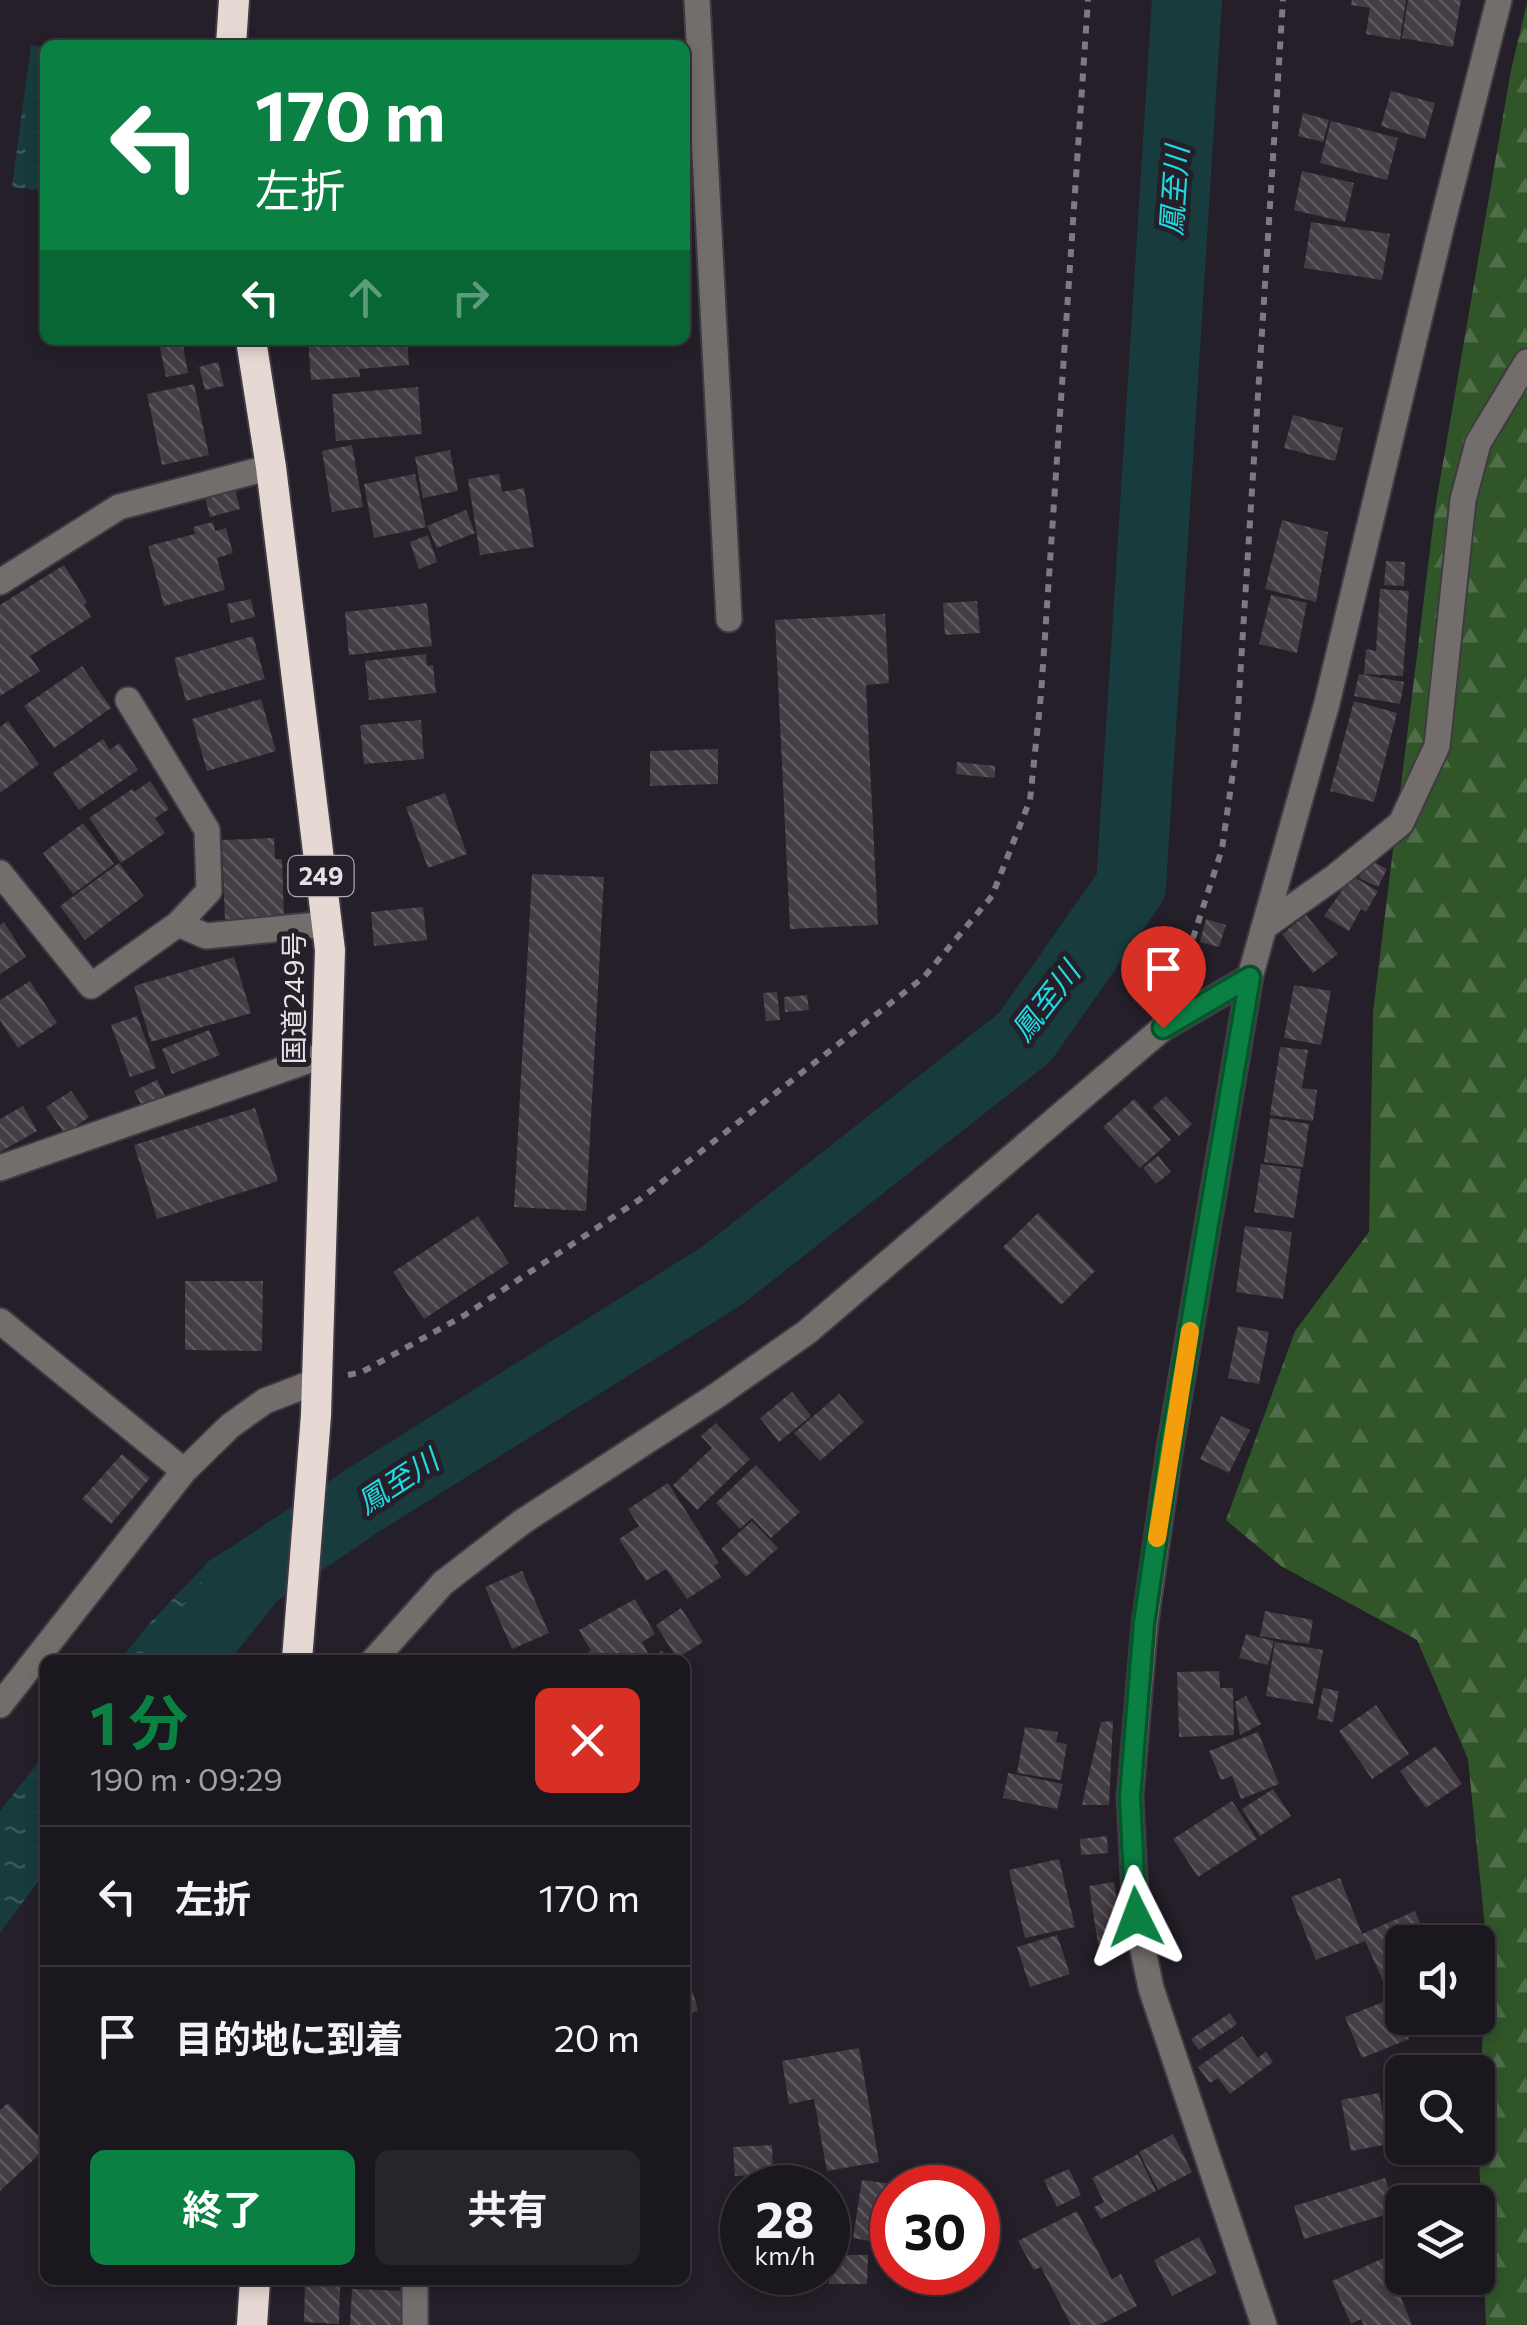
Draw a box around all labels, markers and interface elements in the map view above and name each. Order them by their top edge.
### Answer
text: 170 m [255,70,446,155]
icon: left [90,80,220,210]
water label: 鳳至川 [1151,142,1194,237]
text: 左折 [255,161,345,216]
icon: left [233,270,288,325]
icon: ahead [338,270,393,325]
icon: right [443,270,498,325]
road number: 249 [288,856,354,896]
pin [1121,926,1206,1029]
street label: 国道249号 [276,932,310,1064]
icon: arrive [1136,941,1191,996]
water label: 鳳至川 [1002,951,1088,1047]
water label: 鳳至川 [349,1438,447,1520]
text: 1 分 [90,1684,189,1757]
button: close [535,1688,640,1793]
text: 190 m · 09:29 [90,1758,283,1798]
position arrow [1084,1865,1188,1969]
icon: left [90,1869,145,1924]
text: 170 m [539,1873,640,1920]
text: 左折 [175,1874,251,1921]
map controls [1385,1925,1495,2295]
button: sound [1385,1925,1495,2035]
icon: arrive [90,2009,145,2064]
text: 20 m [554,2013,640,2060]
text: 目的地に到着 [175,2014,403,2061]
button: search [1385,2055,1495,2165]
button: 終了 [90,2150,355,2265]
button: 共有 [375,2150,640,2265]
speed limit sign: 30 [870,2165,1000,2295]
button: layers [1385,2185,1495,2295]
text: 28 [755,2187,815,2248]
text: km/h [755,2240,815,2270]

